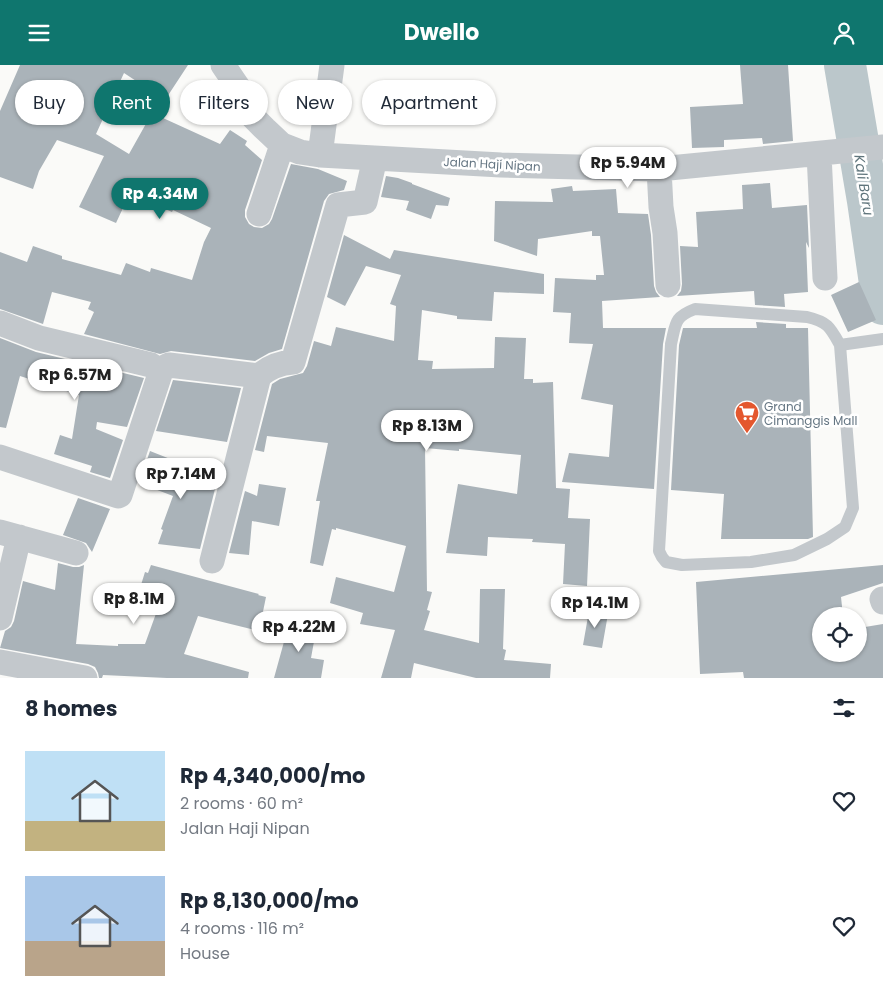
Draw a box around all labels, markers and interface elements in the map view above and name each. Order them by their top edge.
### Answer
text: Dwello [404,17,479,48]
icon: menu [25,19,53,47]
icon: person [830,19,858,47]
chip: Buy [15,80,84,125]
chip: Rent [94,80,170,125]
chip: Filters [180,80,268,125]
chip: New [278,80,352,125]
chip: Apartment [362,80,496,125]
pin: Rp 5.94M [576,147,680,189]
text: Rp 5.94M [591,151,665,174]
street label: Jalan Haji Nipan [443,153,541,175]
water label: Kali Baru [849,153,879,217]
pin: Rp 4.34M [108,177,212,220]
text: Rp 4.34M [122,182,198,205]
pin: Rp 6.57M [23,359,127,401]
text: Rp 6.57M [38,363,112,386]
place label: Grand Cimanggis Mall [764,398,857,429]
supermarket icon: Grand Cimanggis Mall [734,400,760,434]
pin: Rp 8.13M [375,409,479,452]
text: Rp 8.13M [392,414,462,437]
pin: Rp 7.14M [129,457,233,500]
text: Rp 7.14M [146,462,216,485]
pin: Rp 8.1M [88,583,180,625]
text: Rp 8.1M [104,587,164,610]
pin: Rp 14.1M [543,587,647,629]
text: Rp 14.1M [562,591,628,614]
map controls [812,607,867,662]
button: locate [812,607,867,662]
pin: Rp 4.22M [247,611,351,653]
text: Rp 4.22M [263,615,336,638]
text: 8 homes [25,694,117,723]
icon: filters [830,694,858,722]
text: Rp 4,340,000/mo [180,761,366,790]
icon: home [65,771,125,831]
icon: heart [830,787,858,815]
text: 2 rooms · 60 m² [180,792,303,815]
text: Jalan Haji Nipan [180,817,310,840]
text: Rp 8,130,000/mo [180,886,359,915]
icon: home [65,896,125,956]
icon: heart [830,912,858,940]
text: 4 rooms · 116 m² [180,917,304,940]
text: House [180,942,230,965]

